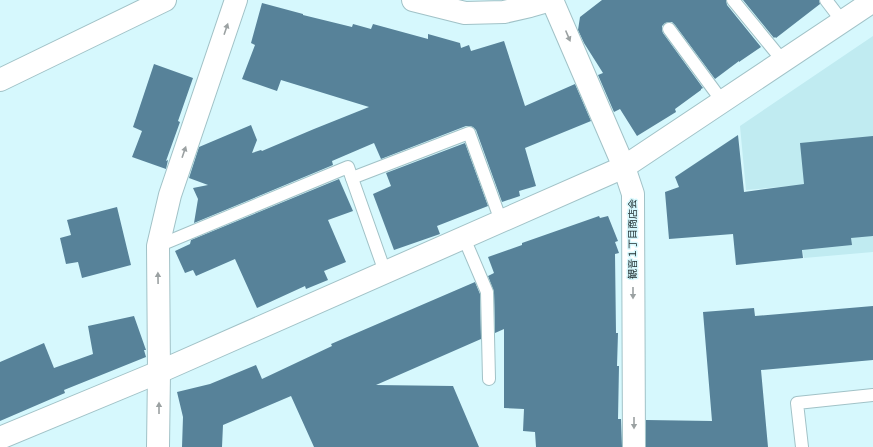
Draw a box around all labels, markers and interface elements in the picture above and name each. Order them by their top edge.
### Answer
one-way arrow [223,22,229,34]
one-way arrow [565,30,571,42]
one-way arrow [182,145,188,157]
street label: 観音１丁目商店会 [627,199,639,279]
one-way arrow [155,271,161,284]
one-way arrow [630,287,636,300]
one-way arrow [156,401,162,414]
one-way arrow [630,417,637,429]

